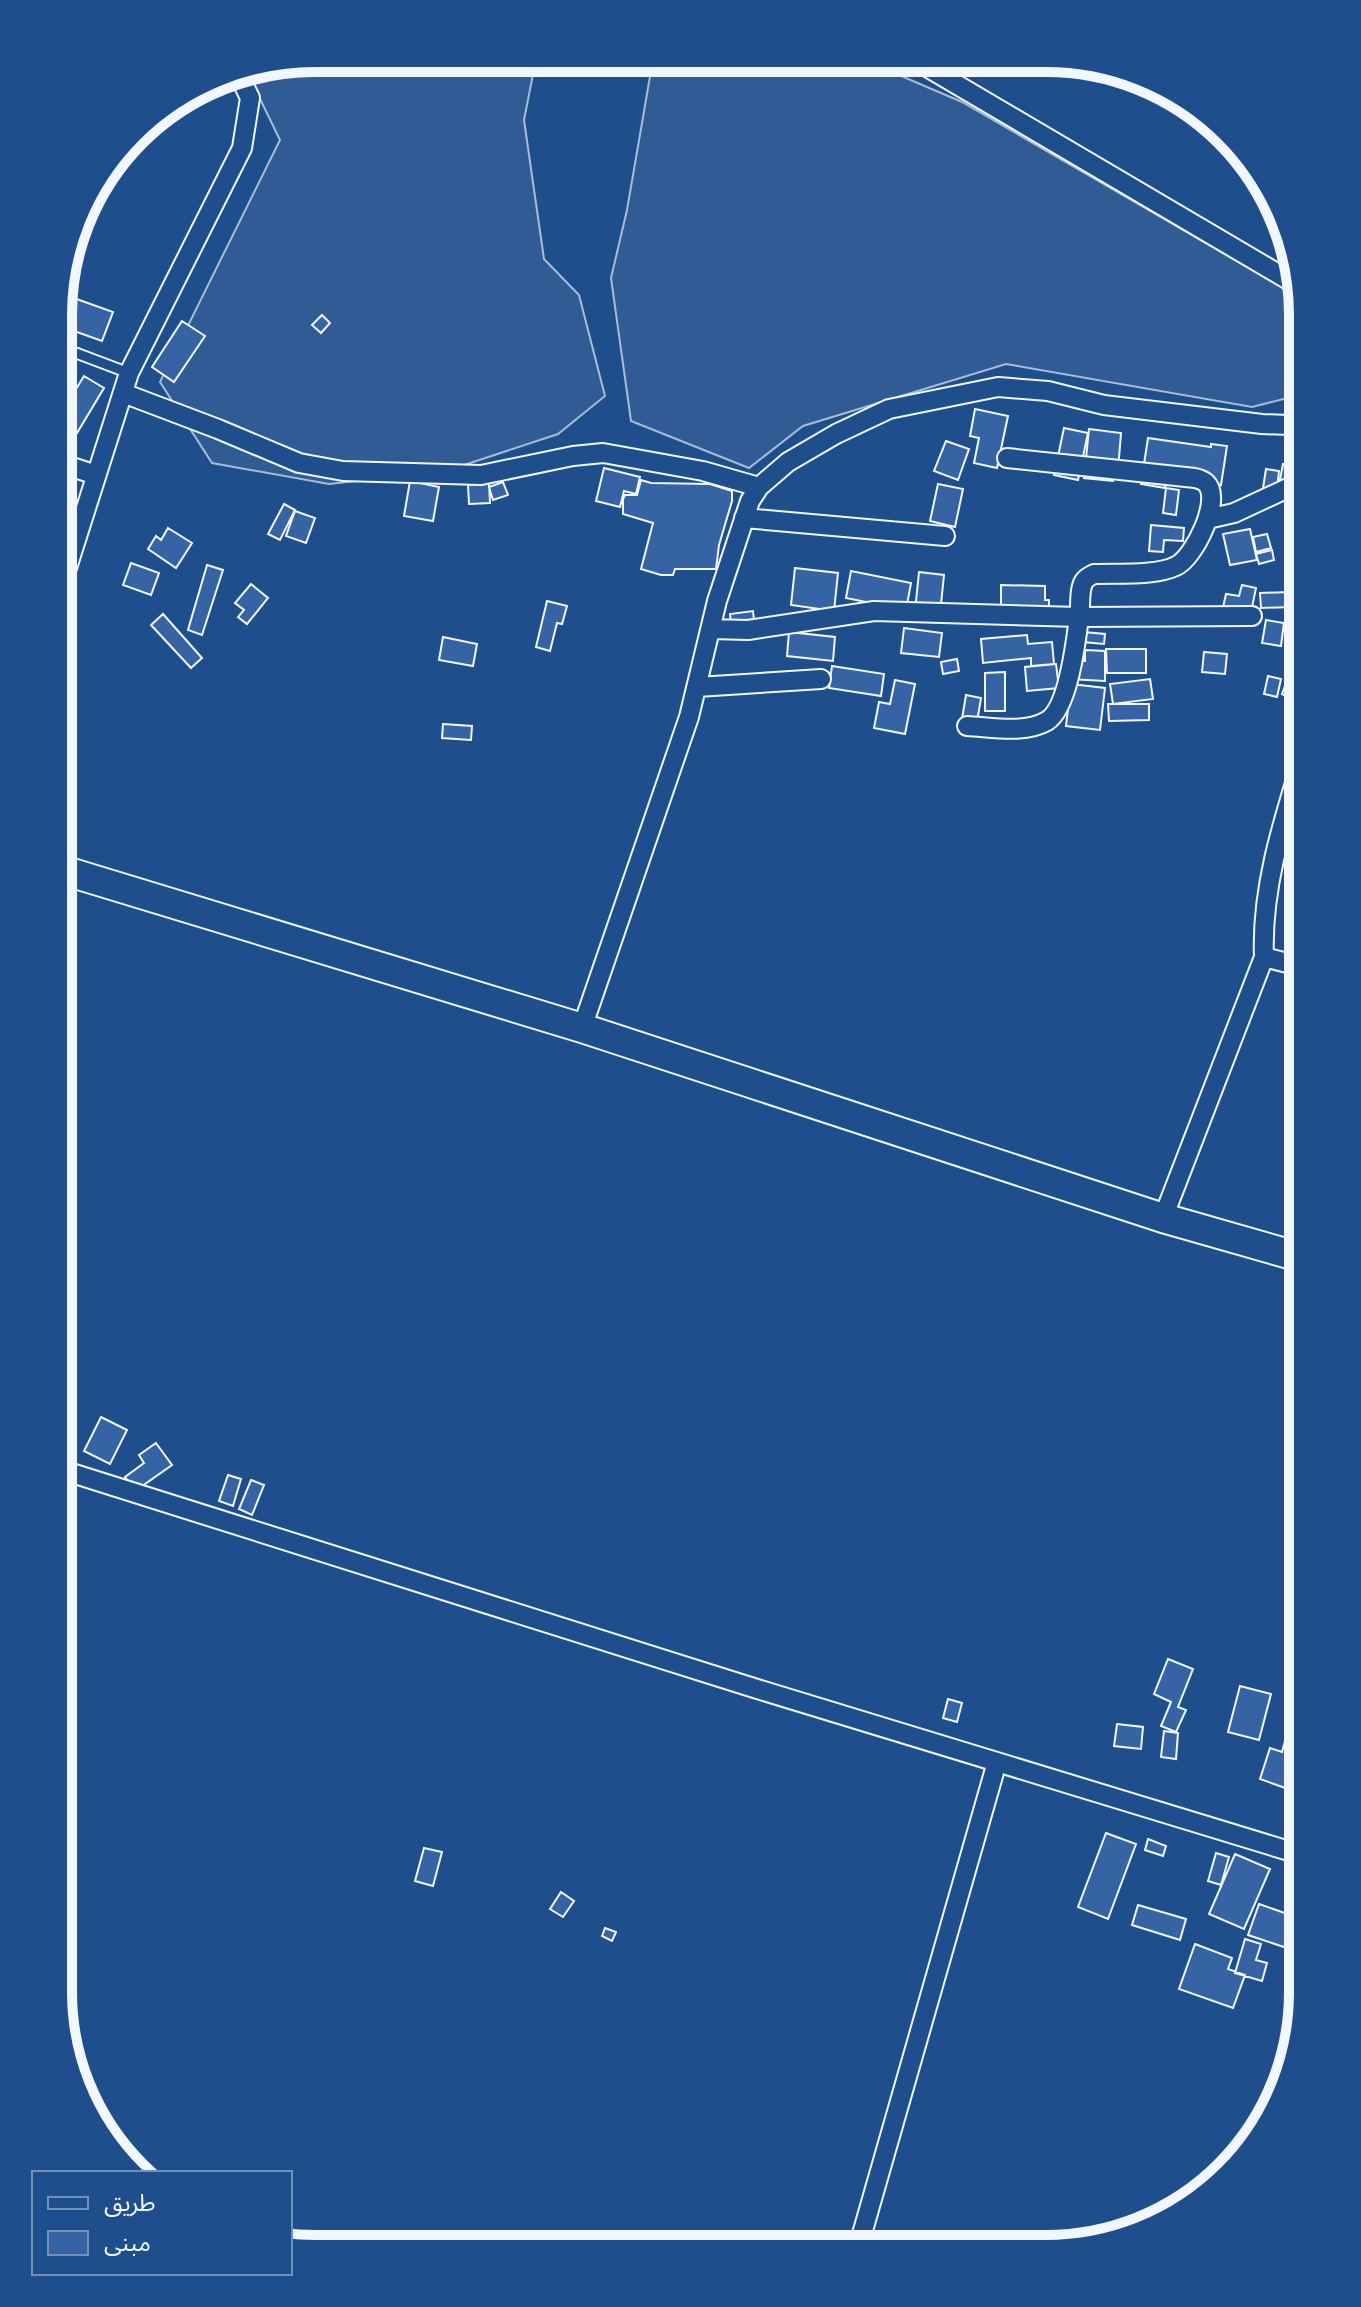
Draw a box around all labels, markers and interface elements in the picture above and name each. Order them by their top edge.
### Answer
legend [32,2171,292,2275]
text: طريق [104,2186,156,2219]
text: مبنى [104,2226,151,2259]

